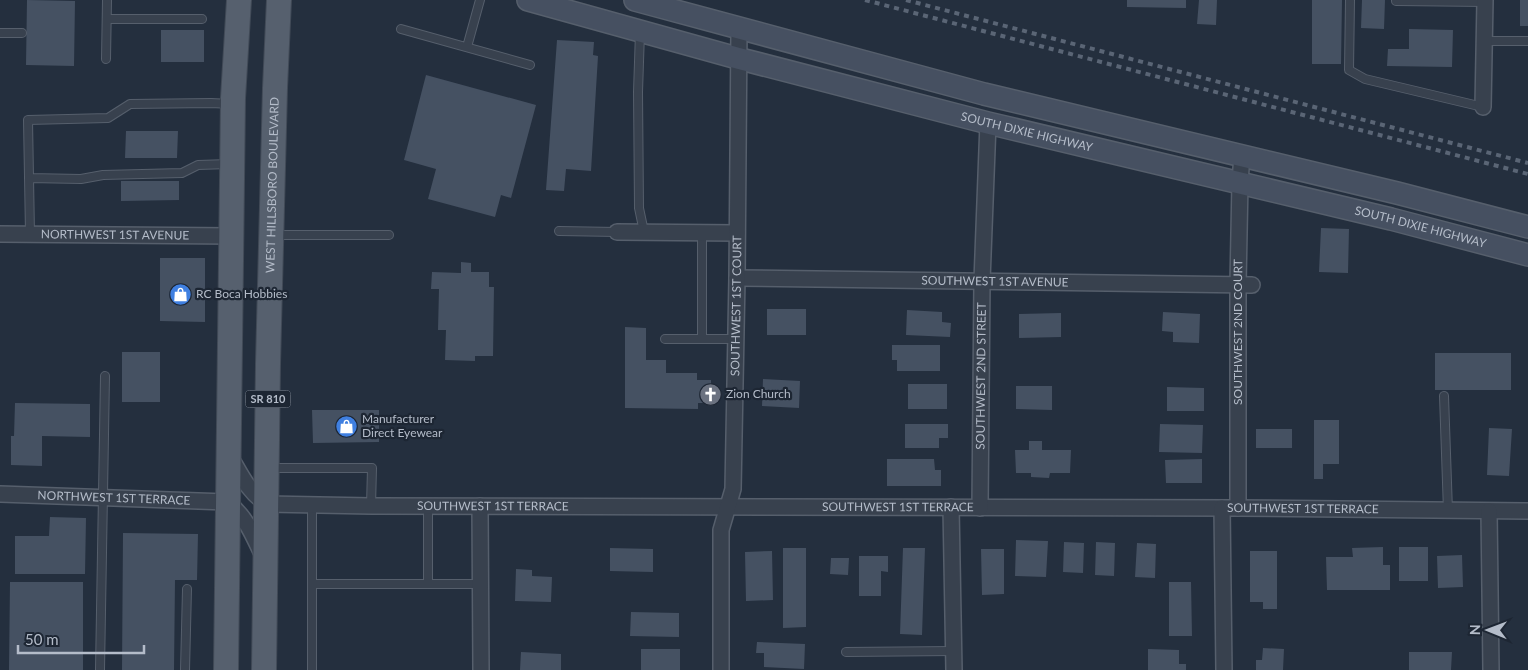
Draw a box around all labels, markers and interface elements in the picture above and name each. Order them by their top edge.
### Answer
street label: WEST HILLSBORO BOULEVARD [262,97,282,273]
street label: SOUTH DIXIE HIGHWAY [959,108,1095,155]
street label: SOUTH DIXIE HIGHWAY [1353,203,1488,251]
street label: NORTHWEST 1ST AVENUE [41,226,189,243]
street label: SOUTHWEST 1ST COURT [727,235,744,376]
street label: SOUTHWEST 2ND COURT [1230,259,1245,405]
street label: SOUTHWEST 1ST AVENUE [921,273,1069,290]
shop icon: RC Boca Hobbies [168,282,192,306]
place label: RC Boca Hobbies [196,286,287,301]
street label: SOUTHWEST 2ND STREET [973,302,989,450]
church icon: Zion Church [698,382,722,406]
place label: Zion Church [726,386,791,401]
road number: SR 810 [246,390,290,408]
place label: Manufacturer Direct Eyewear [362,411,443,440]
shop icon: Manufacturer Direct Eyewear [334,414,358,438]
street label: NORTHWEST 1ST TERRACE [37,487,191,508]
street label: SOUTHWEST 1ST TERRACE [417,498,569,513]
street label: SOUTHWEST 1ST TERRACE [822,499,974,514]
street label: SOUTHWEST 1ST TERRACE [1227,500,1379,516]
north arrow [1463,605,1513,655]
scale bar [18,622,144,654]
text: N [1466,624,1483,635]
text: 50 m [25,630,59,648]

